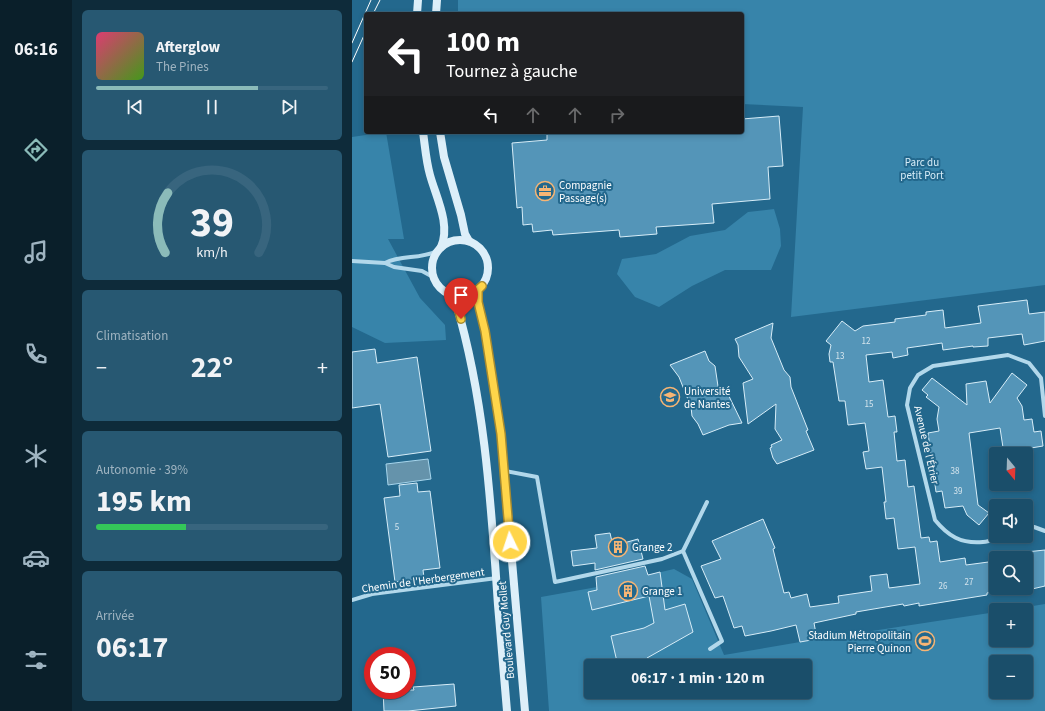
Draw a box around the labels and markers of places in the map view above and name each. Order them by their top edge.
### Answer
place label: Compagnie Passage(s) [559,178,612,206]
office icon: Compagnie Passage(s) [534,180,556,202]
pin [444,278,478,319]
place label: Université de Nantes [684,384,731,412]
school or university icon: Université de Nantes [659,386,681,408]
building icon: Grange 2 [607,536,629,558]
place label: Grange 2 [632,540,672,555]
building icon: Grange 1 [617,580,639,602]
place label: Grange 1 [642,584,682,599]
place label: Stadium Métropolitain Pierre Quinon [808,628,911,656]
sports icon: Stadium Métropolitain Pierre Quinon [914,630,936,652]

